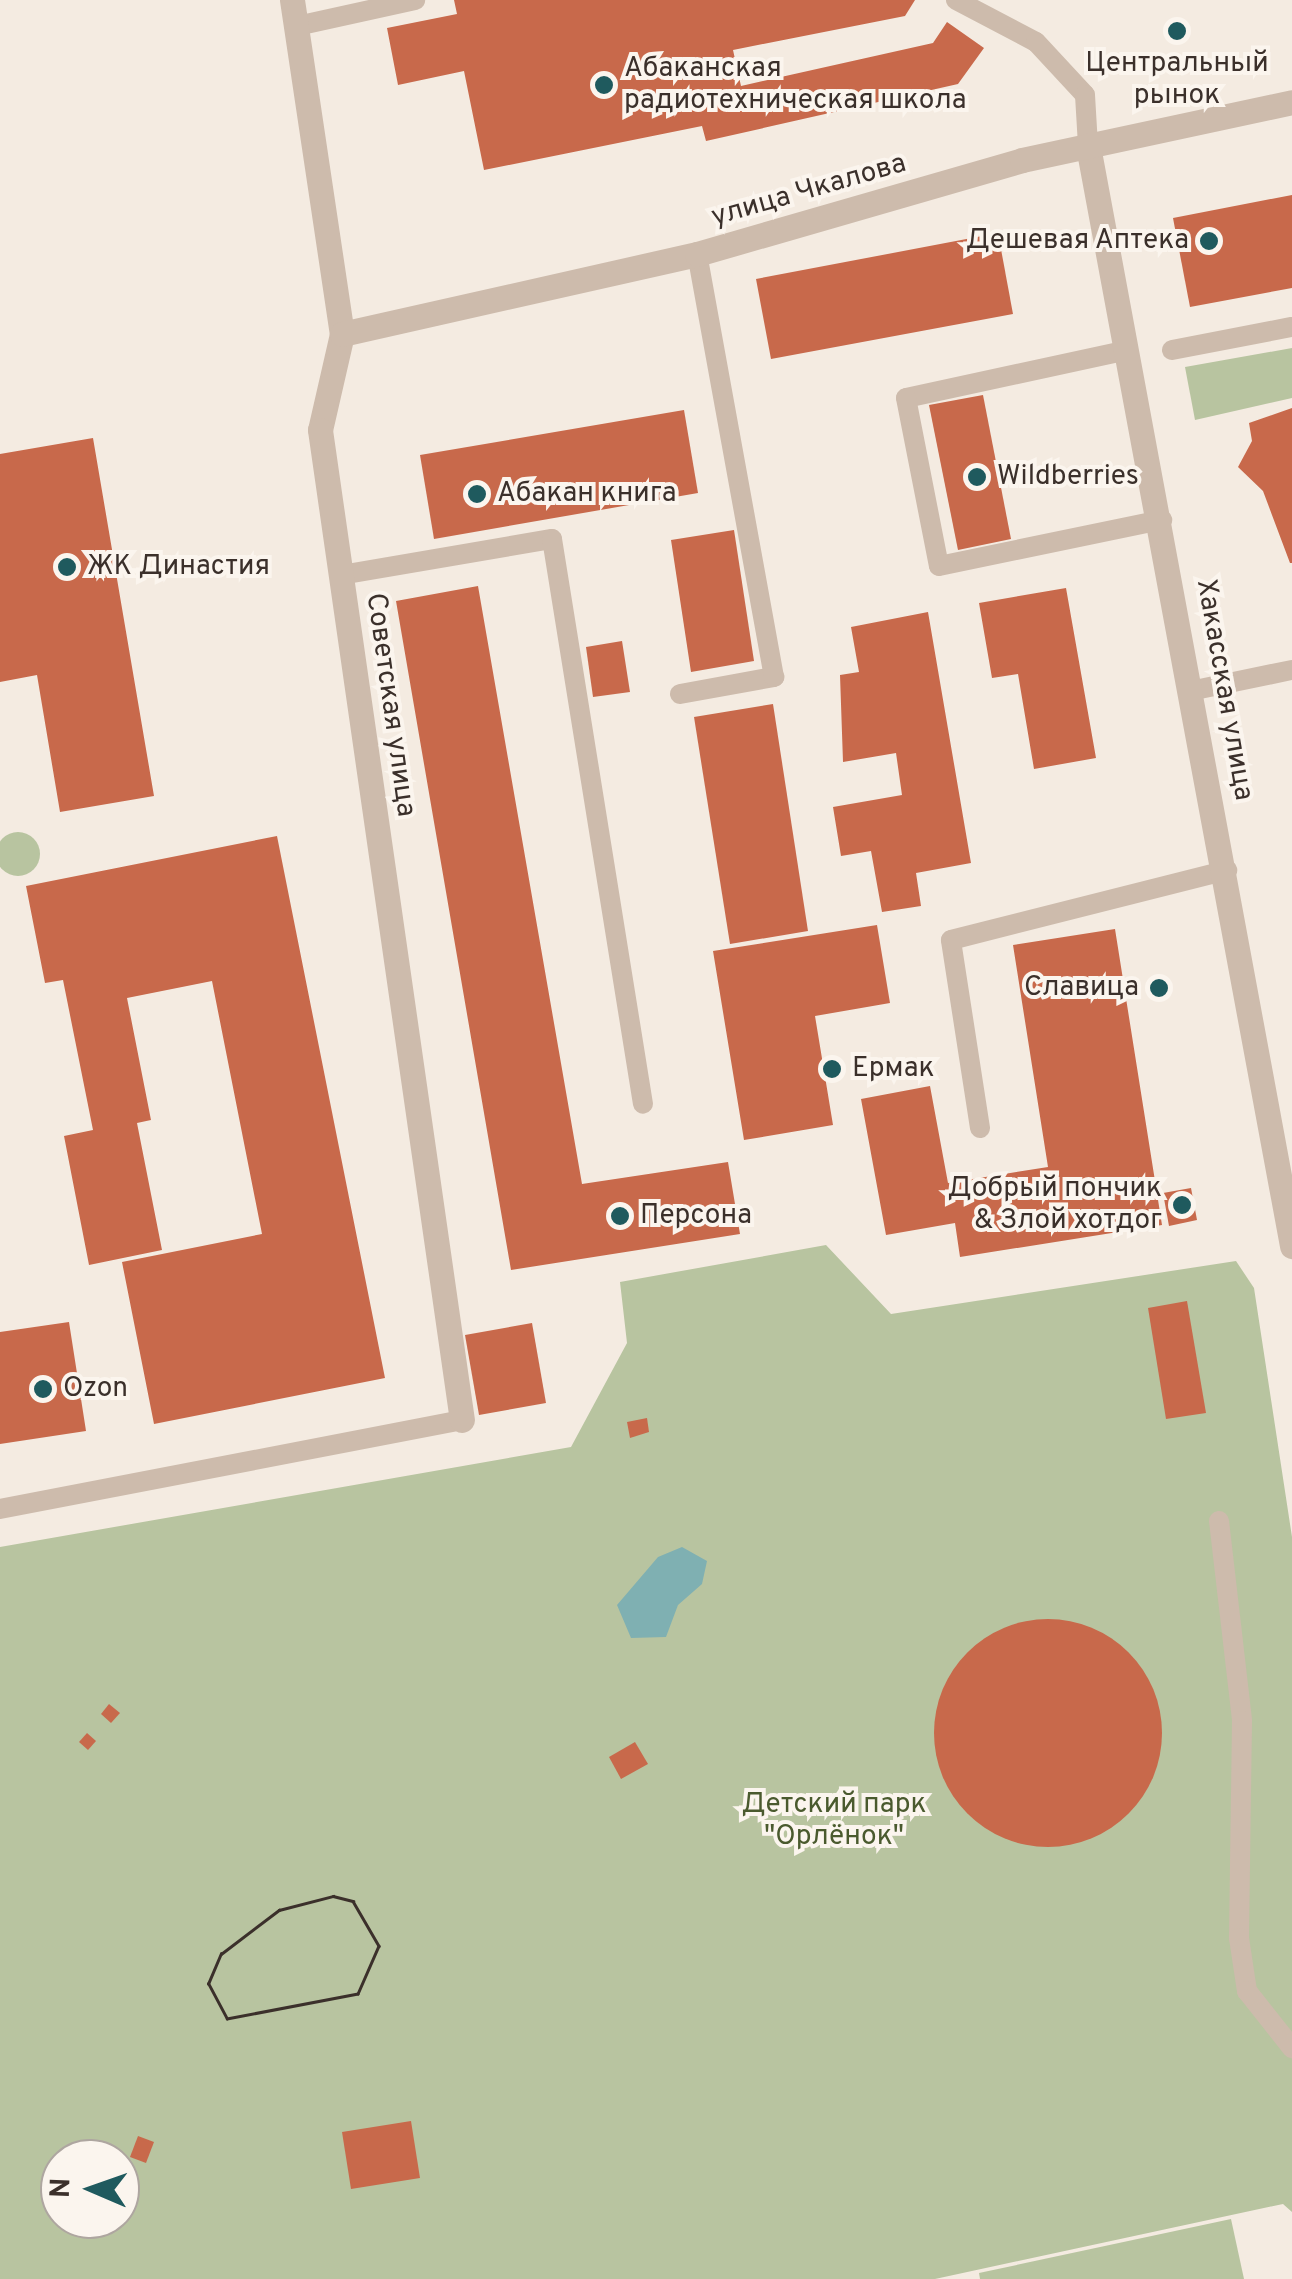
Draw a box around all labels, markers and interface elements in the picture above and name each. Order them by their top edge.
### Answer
marker: Центральный рынок [1166,20,1188,42]
place label: Центральный рынок [1085,47,1269,113]
place label: Абаканская радиотехническая школа [624,52,967,118]
marker: Абаканская радиотехническая школа [593,74,615,96]
street label: улица Чкалова [708,147,910,235]
place label: Дешевая Аптека [965,224,1189,258]
marker: Дешевая Аптека [1198,230,1220,252]
place label: Wildberries [997,460,1139,494]
marker: Wildberries [966,466,988,488]
place label: Абакан книга [497,477,677,511]
marker: Абакан книга [466,483,488,505]
place label: ЖК Династия [87,550,270,584]
marker: ЖК Династия [56,556,78,578]
street label: Хакасская улица [1188,577,1260,803]
street label: Советская улица [358,591,422,819]
place label: Славица [1024,971,1139,1005]
marker: Славица [1148,977,1170,999]
place label: Ермак [852,1052,935,1086]
marker: Ермак [821,1058,843,1080]
place label: Добрый пончик & Злой хотдог [948,1172,1162,1238]
marker: Добрый пончик & Злой хотдог [1171,1194,1193,1216]
place label: Персона [640,1199,752,1233]
marker: Персона [609,1205,631,1227]
place label: Ozon [63,1372,128,1406]
marker: Ozon [32,1378,54,1400]
park label: Детский парк "Орлёнок" [741,1788,927,1854]
north arrow [40,2139,140,2239]
text: N [44,2177,80,2199]

